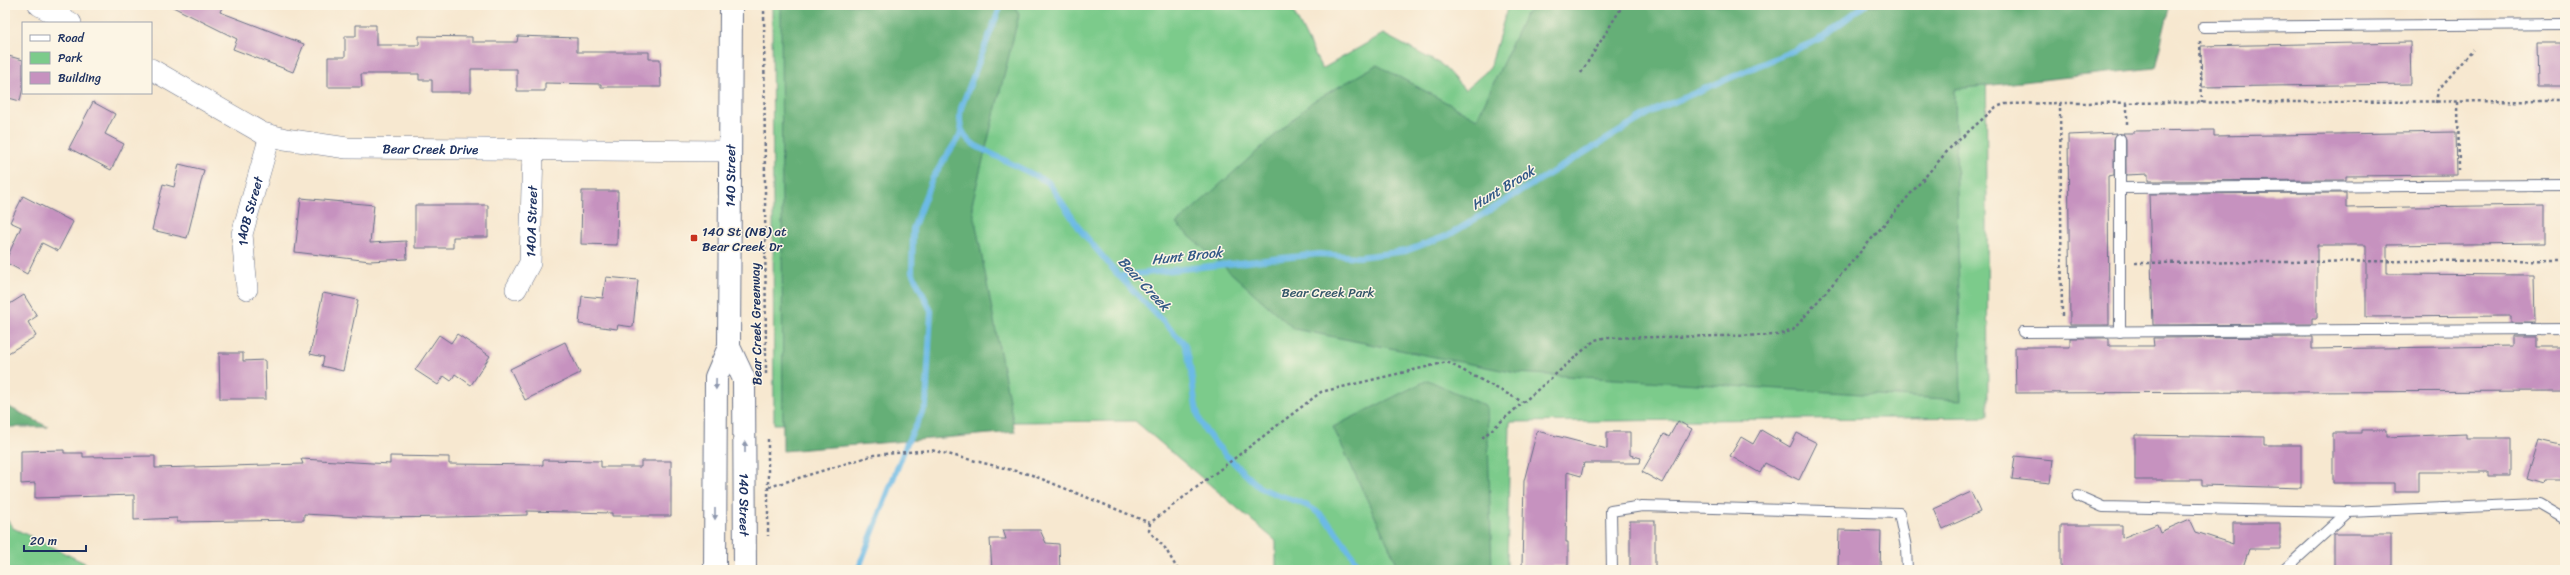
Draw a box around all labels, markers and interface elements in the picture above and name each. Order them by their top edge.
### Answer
legend [22,22,152,94]
text: Road [58,27,85,49]
text: Park [58,47,83,69]
text: Building [58,67,101,89]
street label: Bear Creek Drive [382,137,479,161]
street label: 140 Street [718,143,742,207]
water label: Hunt Brook [1466,158,1541,217]
street label: 140B Street [230,173,270,247]
street label: 140A Street [519,185,544,258]
place label: 140 St (NB) at Bear Creek Dr [702,220,787,258]
marker: 140 St (NB) at Bear Creek Dr [689,233,699,243]
water label: Hunt Brook [1150,240,1225,272]
water label: Bear Creek [1112,251,1177,319]
street label: Bear Creek Greenway [743,262,769,385]
park label: Bear Creek Park [1281,281,1375,304]
one-way arrow [713,378,719,391]
one-way arrow [742,440,748,453]
street label: 140 Street [733,473,756,537]
one-way arrow [712,508,718,521]
scale bar [24,527,86,553]
text: 20 m [30,530,57,552]

